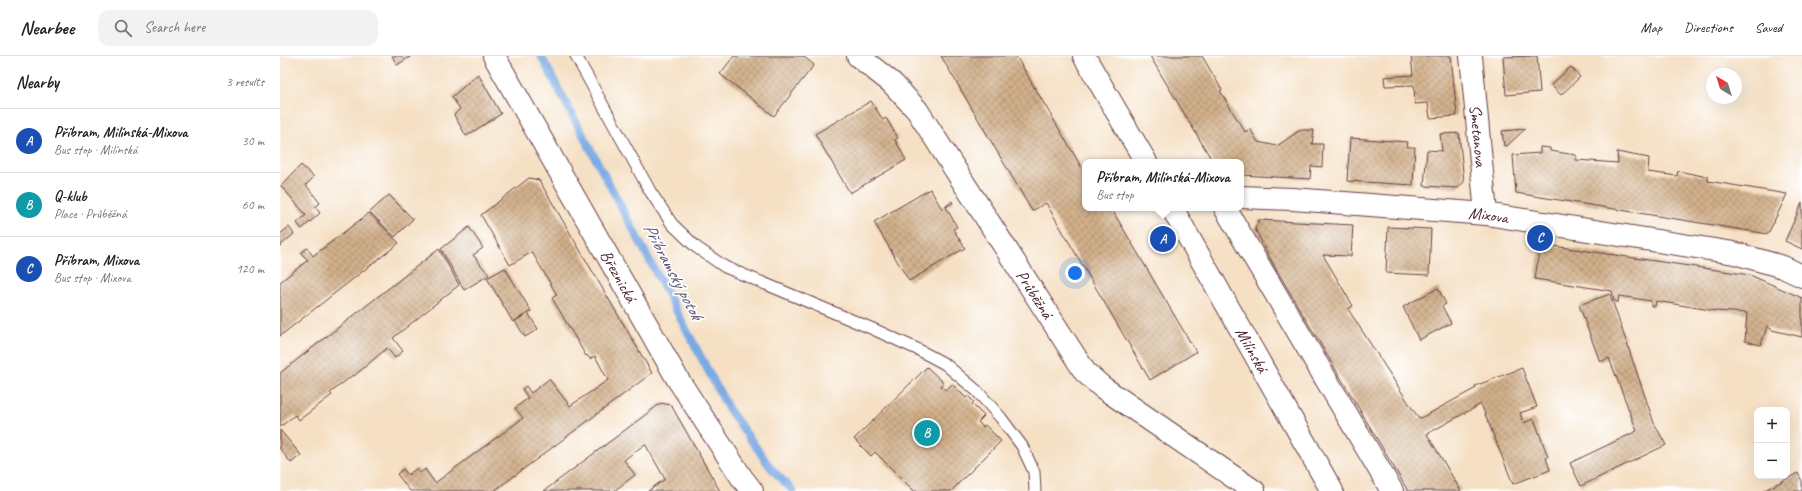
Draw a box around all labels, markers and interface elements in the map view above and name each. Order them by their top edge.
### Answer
search box [98,10,378,46]
text: Nearbee [20,16,74,40]
icon: search [112,17,134,39]
text: Search here [144,18,205,37]
text: Map [1641,19,1662,36]
text: Directions [1684,19,1733,36]
text: Saved [1755,19,1782,36]
north arrow [1706,68,1742,104]
text: Nearby [16,72,59,93]
text: 3 results [226,74,264,90]
street label: Smetanova [1465,104,1492,169]
text: Příbram, Milínská-Mixova [54,123,188,142]
text: A [26,133,32,149]
text: 30 m [242,133,264,149]
text: Bus stop · Milínská [54,142,137,158]
popup [1082,159,1244,211]
text: Příbram, Milínská-Mixova [1096,168,1230,187]
text: Q-klub [54,187,87,206]
text: Bus stop [1096,187,1134,203]
text: B [26,197,32,213]
text: 60 m [242,197,264,213]
street label: Mixova [1468,202,1512,228]
text: Place · Průběžná [54,206,127,222]
water label: Příbramský potok [638,219,709,326]
pin: C [1527,223,1553,253]
pin: A [1150,224,1176,254]
street label: Březnická [596,246,643,307]
text: Příbram, Mixova [54,251,139,270]
text: C [26,261,32,277]
text: 120 m [236,261,264,277]
your location [1065,263,1085,283]
street label: Průběžná [1012,266,1059,324]
text: Bus stop · Mixova [54,270,131,286]
street label: Milínská [1231,323,1274,378]
map controls [1754,407,1790,479]
button: + [1754,407,1790,443]
pin: B [914,418,940,448]
button: − [1754,443,1790,479]

